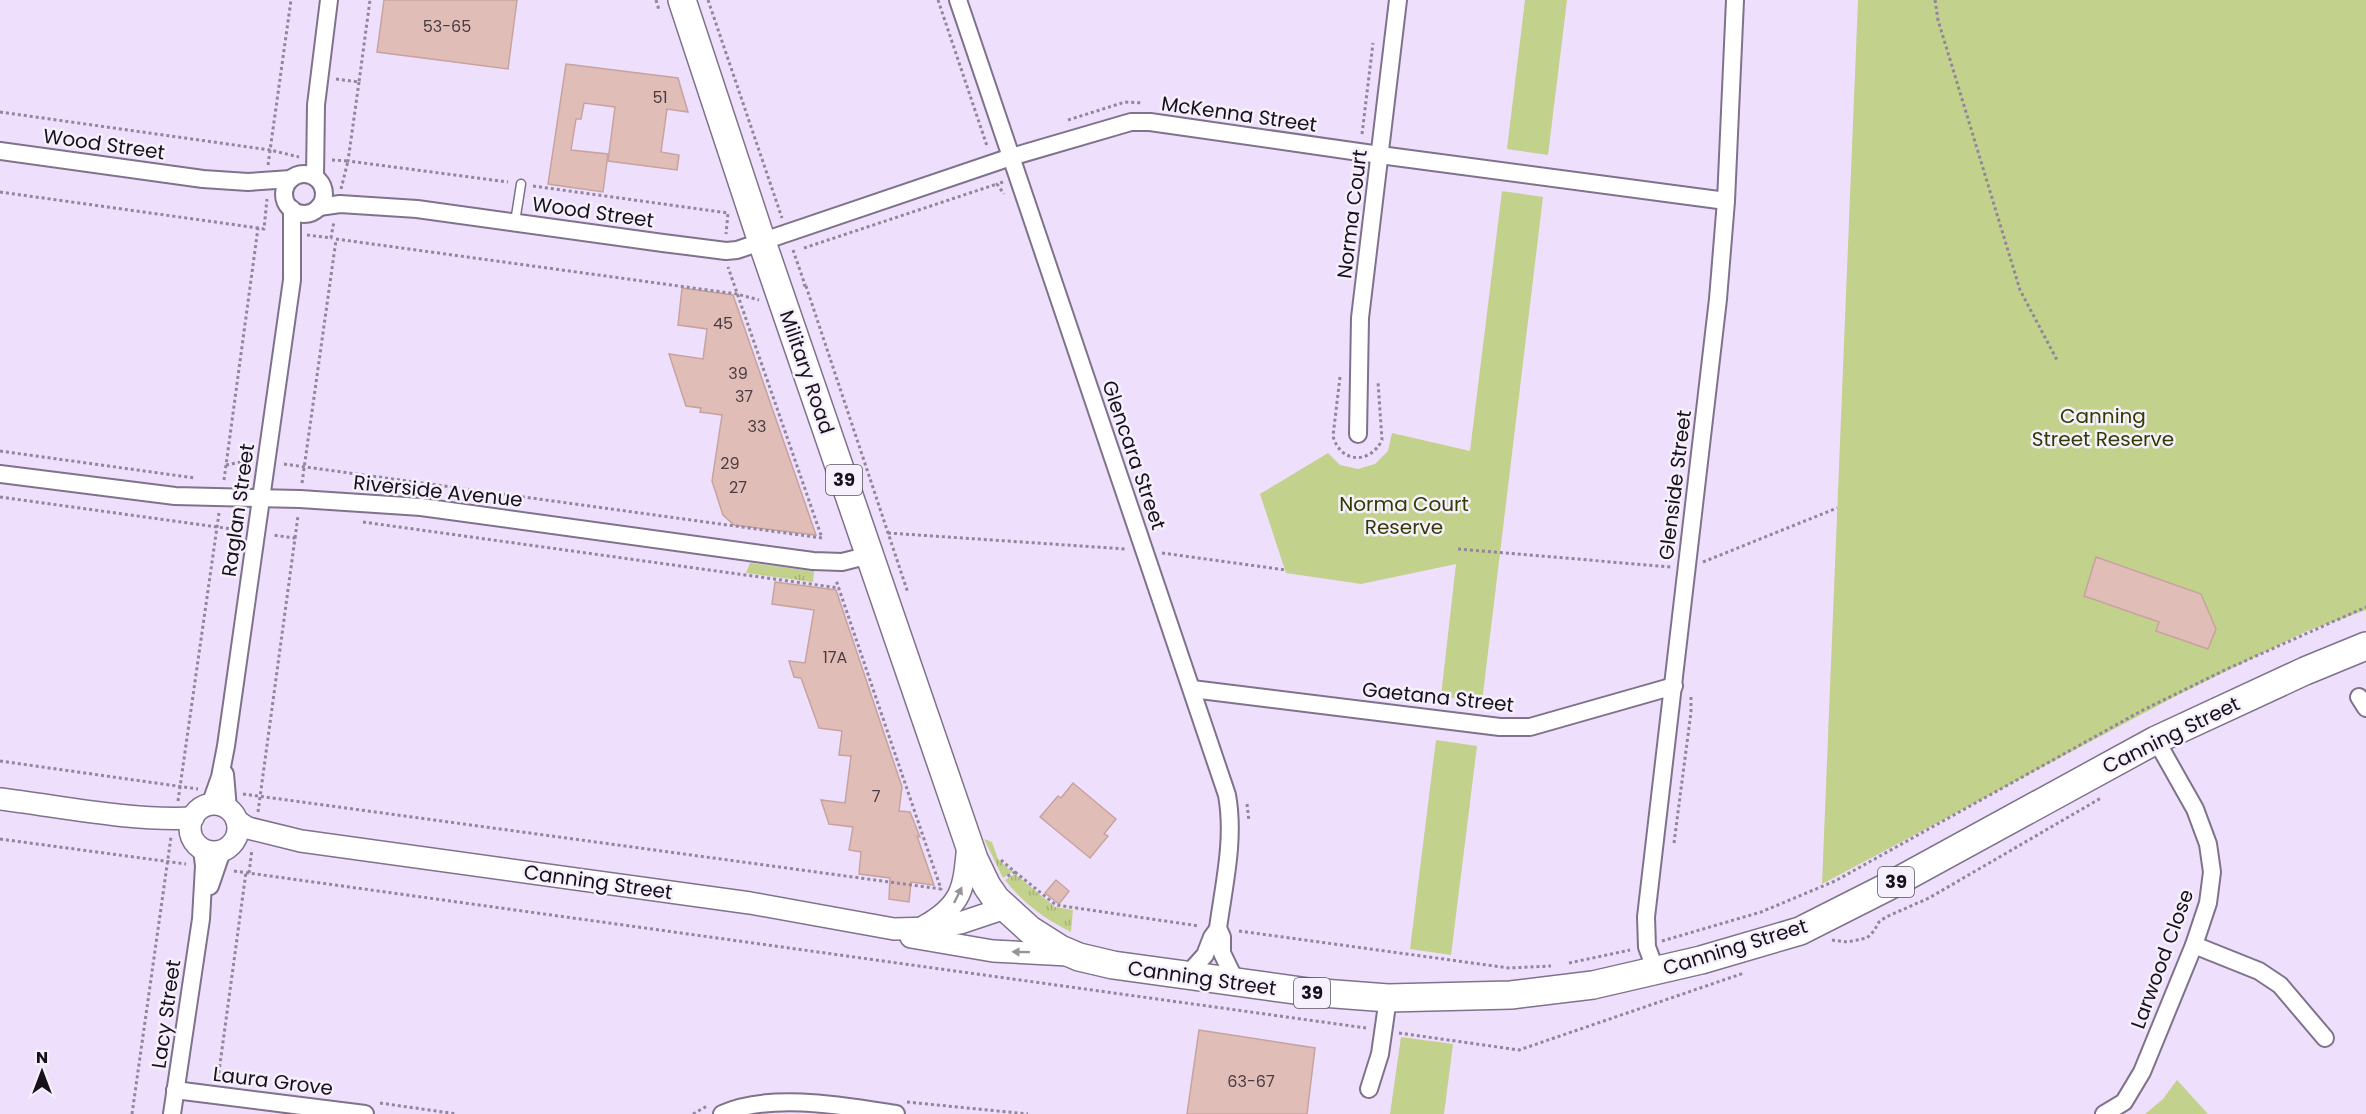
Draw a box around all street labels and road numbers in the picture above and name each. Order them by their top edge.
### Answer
street label: McKenna Street [1159,89,1319,139]
street label: Wood Street [41,122,167,166]
street label: Norma Court [1330,148,1374,280]
street label: Wood Street [530,190,656,234]
street label: Military Road [773,307,841,437]
street label: Glencara Street [1095,377,1173,533]
street label: Glenside Street [1652,408,1698,562]
street label: Raglan Street [215,442,261,578]
road number: 39 [826,465,862,495]
street label: Riverside Avenue [352,468,524,514]
street label: Gaetana Street [1361,675,1515,719]
street label: Canning Street [2098,690,2244,780]
street label: Canning Street [522,858,674,906]
road number: 39 [1878,867,1914,897]
street label: Larwood Close [2124,885,2200,1033]
street label: Canning Street [1659,912,1811,982]
street label: Canning Street [1126,954,1278,1002]
street label: Lacy Street [145,958,187,1070]
road number: 39 [1294,978,1330,1008]
street label: Laura Grove [211,1060,335,1102]

